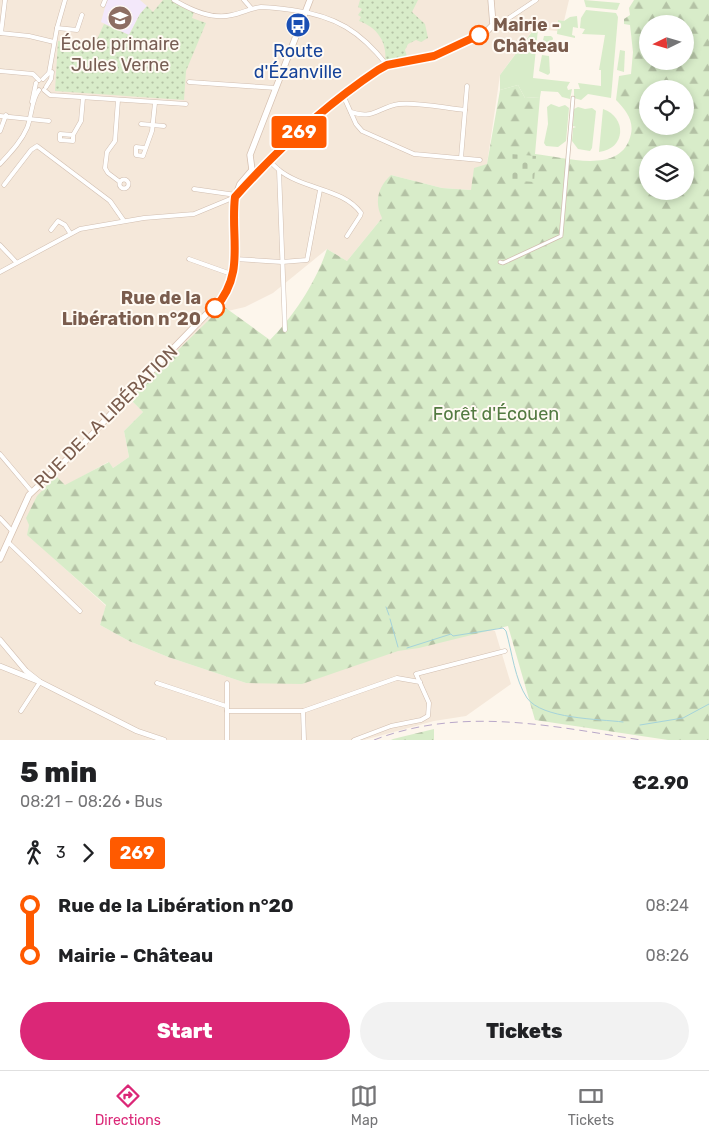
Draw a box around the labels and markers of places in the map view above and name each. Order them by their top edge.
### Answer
school or university icon: École primaire Jules Verne [107,5,133,31]
bus stop icon: Route d'Ézanville [285,12,311,38]
place label: Mairie - Château [493,14,569,57]
marker: Mairie - Château [469,25,489,45]
place label: École primaire Jules Verne [61,33,179,76]
place label: Route d'Ézanville [254,40,342,83]
place label: Rue de la Libération n°20 [62,287,201,330]
marker: Rue de la Libération n°20 [205,298,225,318]

